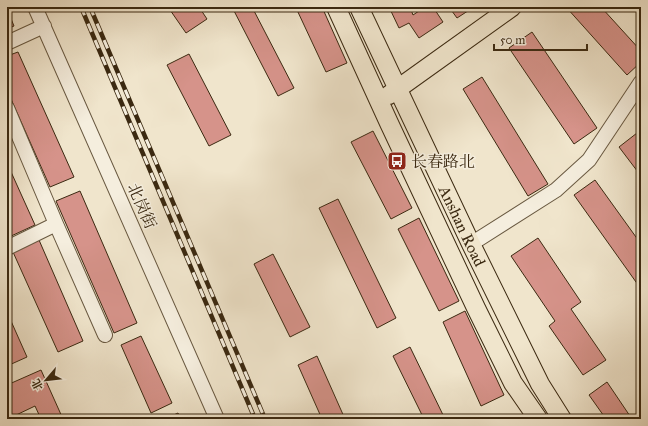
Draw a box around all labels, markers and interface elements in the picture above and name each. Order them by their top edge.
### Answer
scale bar [494,26,587,52]
text: 50 m [500,33,525,47]
bus stop icon: 长春路北 [386,150,408,172]
place label: 长春路北 [411,152,475,171]
street label: 北岗街 [124,180,160,232]
street label: Anshan Road [435,181,490,269]
north arrow [26,360,66,400]
text: 北 [29,377,46,392]

